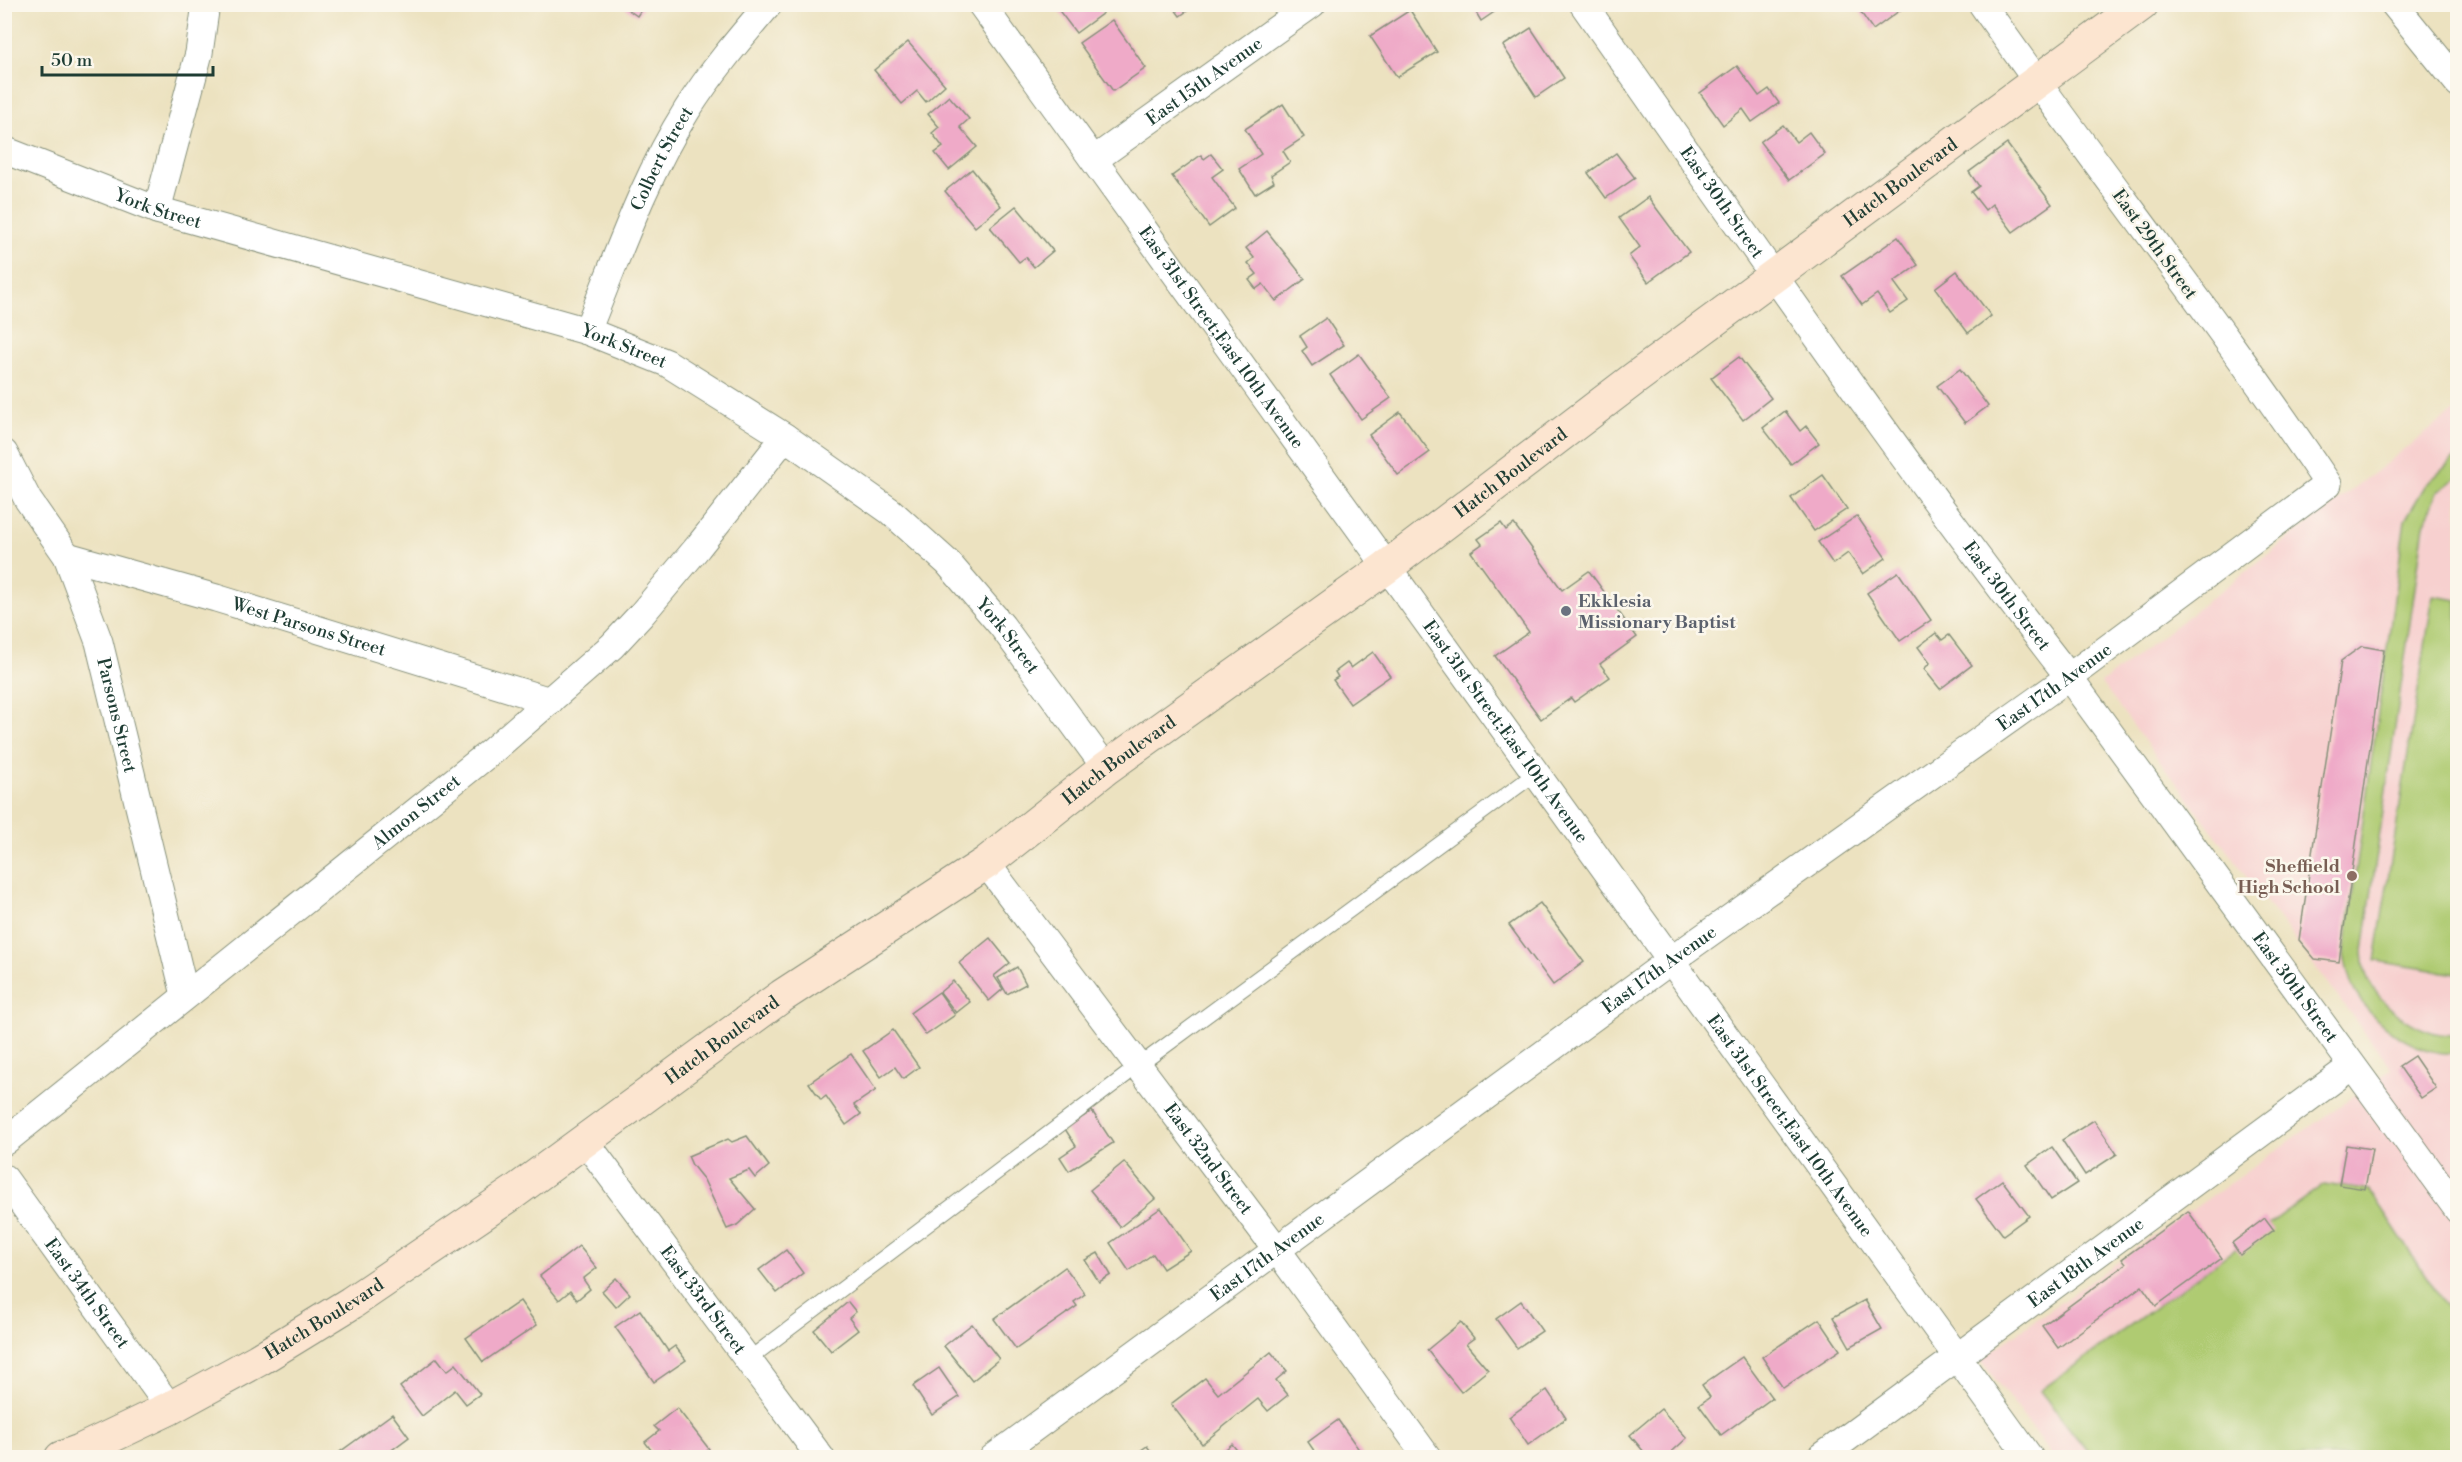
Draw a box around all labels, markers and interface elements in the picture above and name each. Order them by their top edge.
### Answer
street label: East 15th Avenue [1142,32,1267,131]
scale bar [42,39,213,77]
text: 50 m [51,49,93,72]
street label: Colbert Street [626,102,699,214]
street label: Hatch Boulevard [1839,133,1963,233]
street label: East 30th Street [1674,142,1769,263]
street label: York Street [110,183,205,234]
street label: East 29th Street [2107,185,2203,304]
street label: East 31st Street;East 10th Avenue [1133,222,1309,453]
street label: York Street [577,319,671,374]
street label: Hatch Boulevard [1450,422,1573,524]
street label: East 30th Street [1958,537,2056,656]
place label: Ekklesia Missionary Baptist [1578,590,1736,634]
street label: West Parsons Street [228,592,389,662]
street label: York Street [970,592,1044,679]
marker: Ekklesia Missionary Baptist [1559,604,1573,618]
street label: East 31st Street;East 10th Avenue [1417,616,1593,848]
street label: East 17th Avenue [1993,638,2117,736]
street label: Parsons Street [91,655,142,776]
street label: Hatch Boulevard [1057,710,1181,811]
street label: Almon Street [367,769,466,855]
place label: Sheffield High School [2237,855,2340,899]
marker: Sheffield High School [2345,869,2359,883]
street label: East 17th Avenue [1598,921,1721,1019]
street label: East 30th Street [2247,927,2343,1048]
street label: Hatch Boulevard [660,990,785,1090]
street label: East 31st Street;East 10th Avenue [1702,1010,1878,1242]
street label: East 32nd Street [1159,1099,1258,1220]
street label: East 17th Avenue [1206,1208,1329,1307]
street label: East 18th Avenue [2023,1212,2149,1313]
street label: East 34th Street [39,1234,135,1354]
street label: East 33rd Street [655,1241,751,1360]
street label: Hatch Boulevard [260,1273,389,1365]

